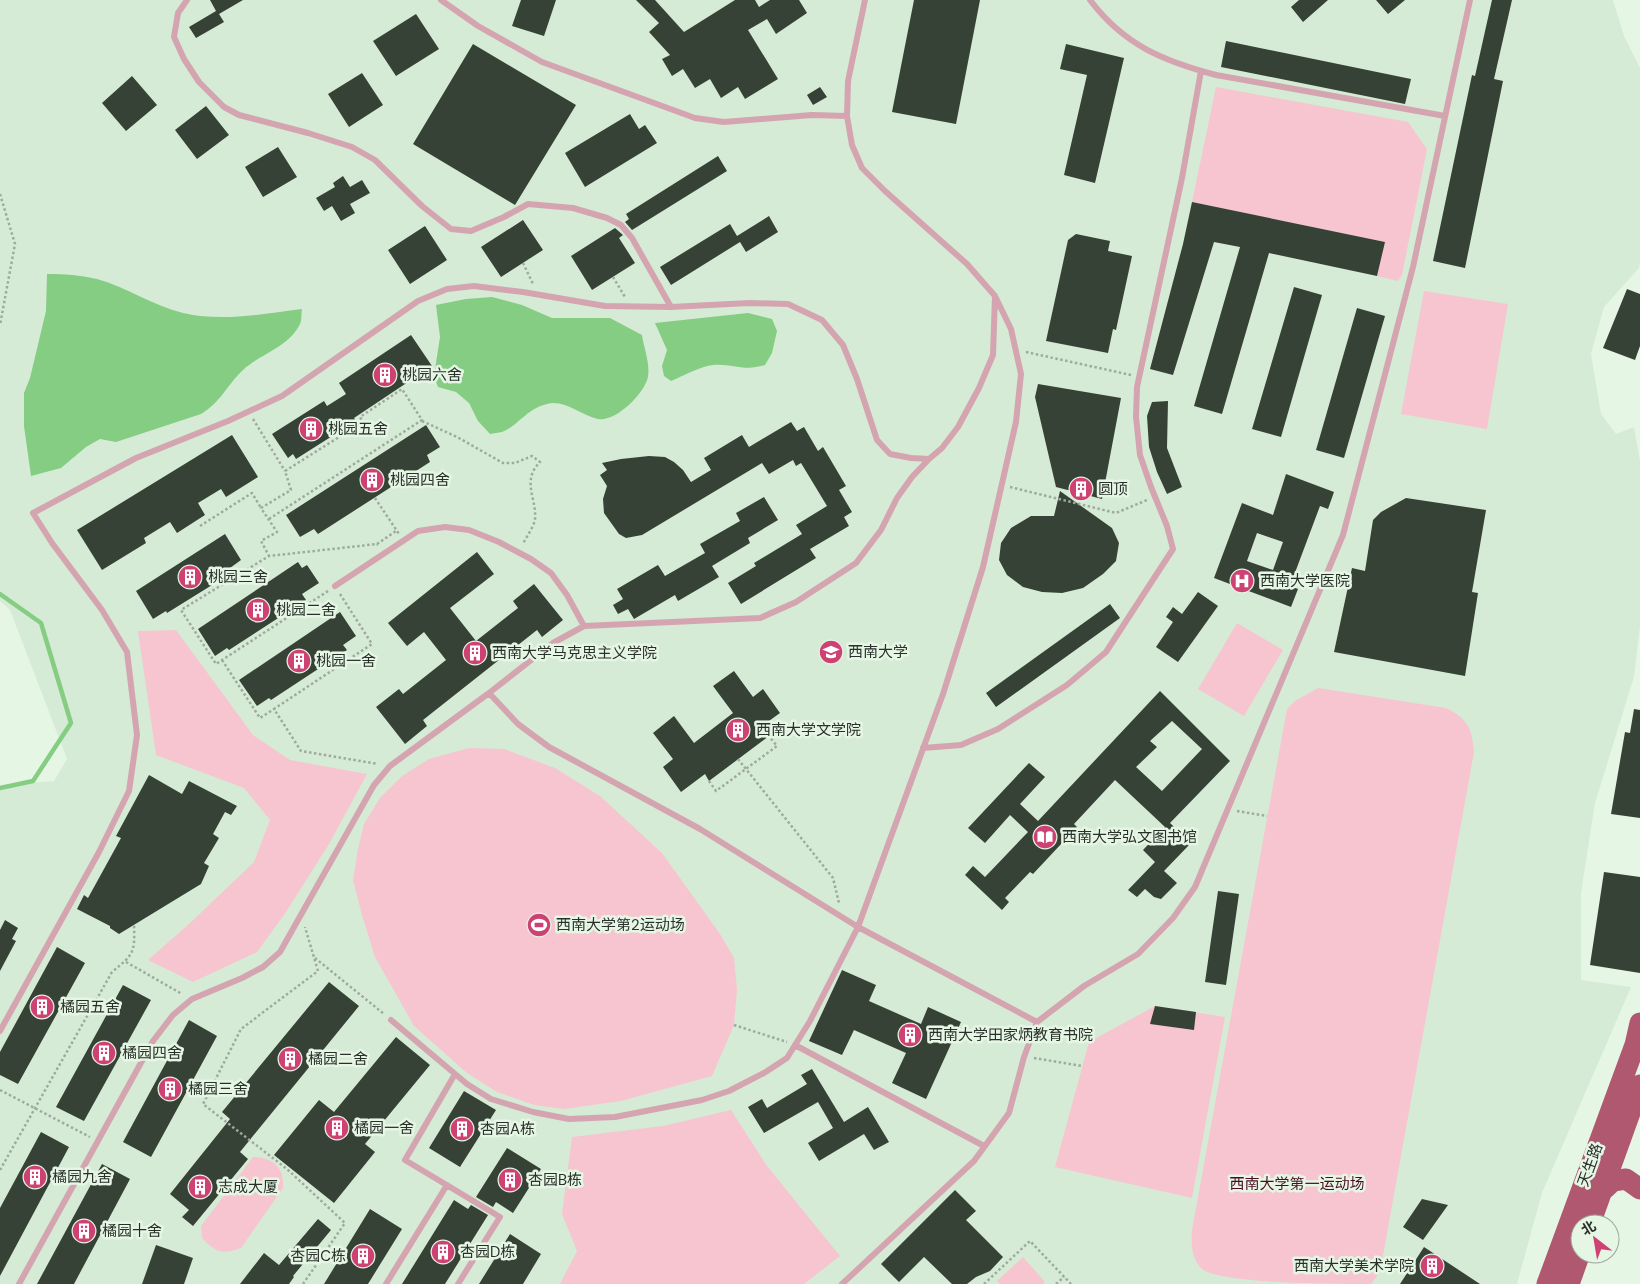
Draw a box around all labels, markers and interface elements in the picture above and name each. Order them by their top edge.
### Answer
building icon: 桃园六舍 [372,362,398,388]
place label: 桃园六舍 [402,365,462,385]
building icon: 桃园五舍 [298,416,324,442]
place label: 桃园五舍 [328,419,388,439]
building icon: 桃园四舍 [359,467,385,493]
place label: 桃园四舍 [390,470,450,490]
building icon: 圆顶 [1068,476,1094,502]
place label: 圆顶 [1098,479,1128,499]
building icon: 桃园三舍 [177,564,203,590]
place label: 桃园三舍 [208,567,268,587]
hospital icon: 西南大学医院 [1229,568,1255,594]
place label: 西南大学医院 [1260,571,1350,591]
building icon: 桃园二舍 [245,597,271,623]
place label: 桃园二舍 [276,600,336,620]
school or university icon: 西南大学 [818,639,844,665]
building icon: 西南大学马克思主义学院 [462,640,488,666]
place label: 西南大学 [848,642,908,662]
place label: 西南大学马克思主义学院 [492,643,657,663]
building icon: 桃园一舍 [286,648,312,674]
place label: 桃园一舍 [316,651,376,671]
building icon: 西南大学文学院 [725,717,751,743]
place label: 西南大学文学院 [756,720,861,740]
library icon: 西南大学弘文图书馆 [1032,824,1058,850]
place label: 西南大学弘文图书馆 [1062,827,1197,847]
sports icon: 西南大学第2运动场 [526,912,552,938]
place label: 西南大学第2运动场 [556,915,685,935]
building icon: 橘园五舍 [29,994,55,1020]
place label: 橘园五舍 [60,997,120,1017]
building icon: 西南大学田家炳教育书院 [897,1022,923,1048]
place label: 西南大学田家炳教育书院 [928,1025,1093,1045]
building icon: 橘园四舍 [91,1040,117,1066]
place label: 橘园四舍 [122,1043,182,1063]
building icon: 橘园二舍 [277,1046,303,1072]
place label: 橘园二舍 [308,1049,368,1069]
building icon: 橘园三舍 [157,1076,183,1102]
place label: 橘园三舍 [188,1079,248,1099]
building icon: 橘园一舍 [324,1115,350,1141]
building icon: 杏园A栋 [449,1116,475,1142]
place label: 橘园一舍 [354,1118,414,1138]
place label: 杏园A栋 [480,1119,535,1139]
street label: 天生路 [1573,1140,1607,1190]
building icon: 橘园九舍 [22,1164,48,1190]
place label: 橘园九舍 [52,1167,112,1187]
building icon: 杏园B栋 [497,1167,523,1193]
place label: 杏园B栋 [528,1170,582,1190]
building icon: 志成大厦 [187,1174,213,1200]
park label: 西南大学第一运动场 [1229,1174,1365,1194]
place label: 志成大厦 [218,1177,278,1197]
north arrow [1570,1214,1620,1264]
text: 北 [1578,1217,1599,1239]
building icon: 橘园十舍 [71,1218,97,1244]
place label: 橘园十舍 [102,1221,162,1241]
building icon: 杏园D栋 [430,1239,456,1265]
place label: 杏园D栋 [460,1242,515,1262]
building icon: 杏园C栋 [350,1243,376,1269]
place label: 杏园C栋 [290,1246,346,1266]
building icon: 西南大学美术学院 [1419,1253,1445,1279]
place label: 西南大学美术学院 [1294,1256,1414,1276]

